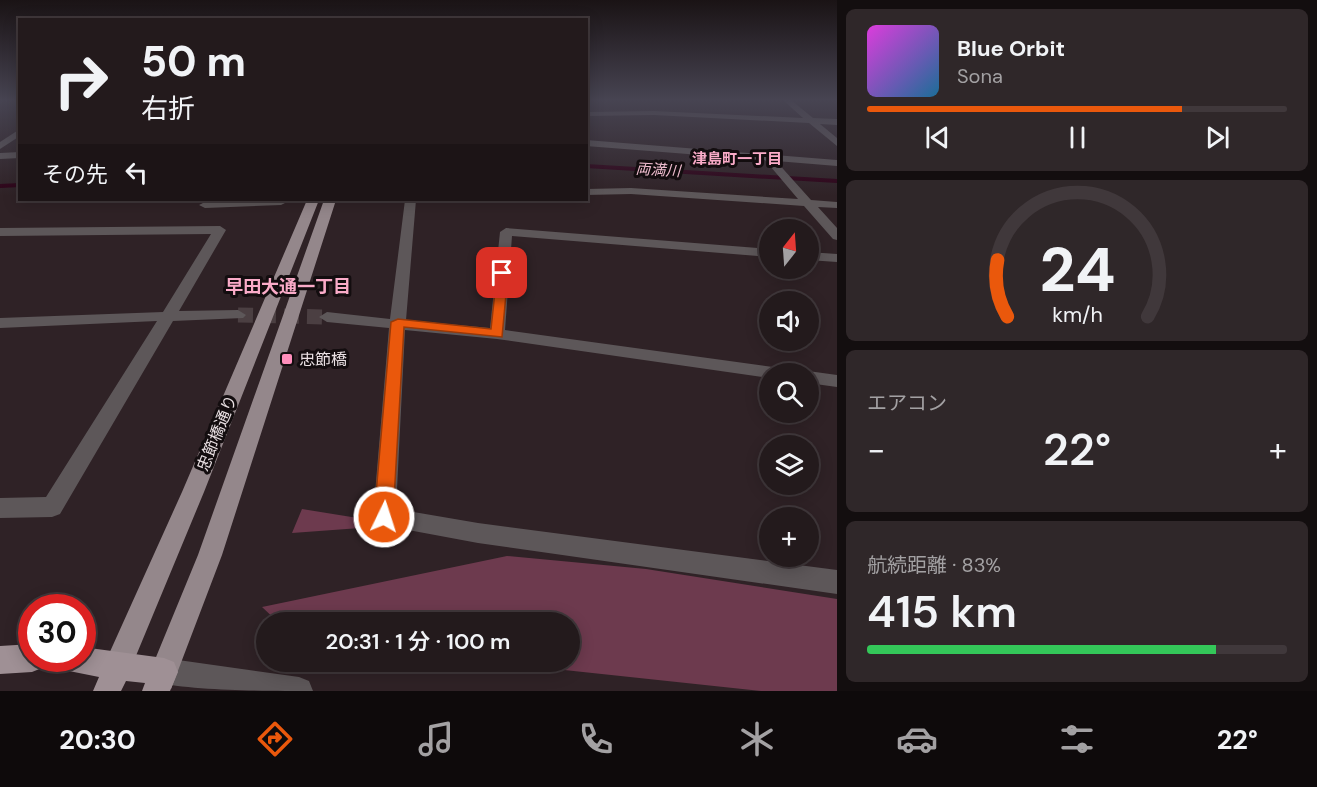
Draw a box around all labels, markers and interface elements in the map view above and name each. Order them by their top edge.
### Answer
text: 50 m [141,34,246,89]
text: Blue Orbit [957,34,1065,63]
icon: right [42,42,120,120]
text: Sona [957,63,1003,89]
text: 右折 [141,91,195,126]
icon: previous [921,121,954,154]
icon: pause [1061,121,1094,154]
icon: next [1201,121,1234,154]
district label: 津島町一丁目 [692,149,782,169]
icon: left [120,156,153,189]
water label: 両満川 [635,159,683,181]
text: その先 [42,160,108,189]
north arrow [759,219,819,279]
map controls [759,219,819,567]
text: 24 [1039,229,1115,310]
pin [476,247,527,298]
icon: arrive [485,256,518,289]
district label: 早田大通一丁目 [225,275,351,299]
button: sound [759,291,819,351]
text: km/h [1052,302,1102,330]
place label: 忠節橋 [299,349,347,370]
marker: 忠節橋 [280,352,294,366]
button: search [759,363,819,423]
text: エアコン [867,390,947,416]
street label: 忠節橋通り [192,392,242,474]
text: 22° [1043,420,1111,479]
text: − [867,428,885,471]
text: + [1269,428,1287,471]
button: layers [759,435,819,495]
position arrow [352,485,416,549]
button: + [759,507,819,567]
text: 航続距離 · 83% [867,552,1001,578]
text: 415 km [867,582,1017,641]
speed limit sign: 30 [18,594,96,672]
text: 20:31 · 1 分 · 100 m [326,627,510,656]
icon: directions [254,718,296,760]
icon: music [415,718,457,760]
icon: phone [575,718,617,760]
icon: climate [736,718,778,760]
icon: car [896,718,938,760]
icon: filters [1056,718,1098,760]
text: 20:30 [59,722,136,757]
text: 22° [1217,722,1258,757]

